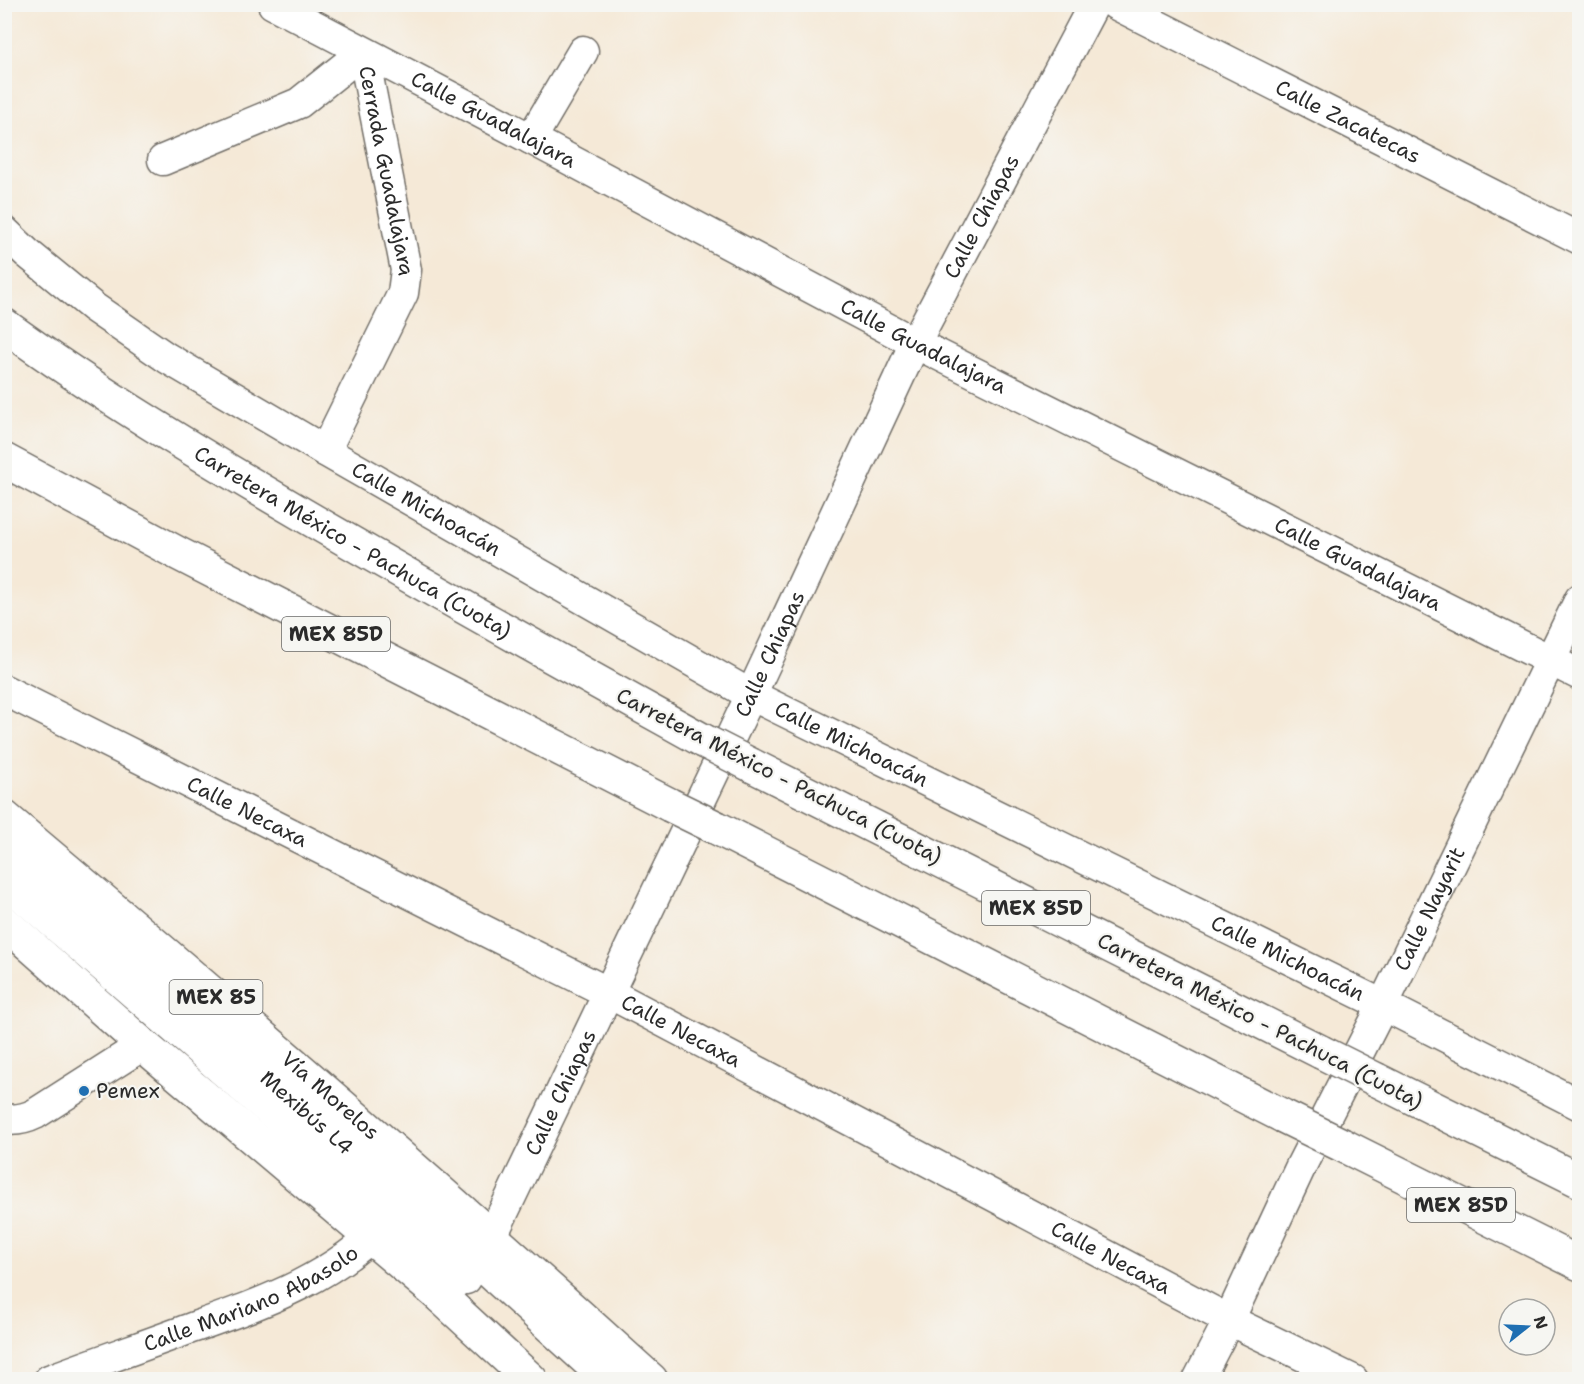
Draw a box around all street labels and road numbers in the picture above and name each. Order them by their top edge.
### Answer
street label: Cerrada Guadalajara [352,64,421,278]
street label: Calle Guadalajara [406,65,581,175]
street label: Calle Zacatecas [1271,73,1425,170]
street label: Calle Chiapas [937,150,1026,284]
street label: Calle Guadalajara [835,292,1011,400]
street label: Carretera México - Pachuca (Cuota) [189,439,516,645]
street label: Calle Michoacán [347,455,506,563]
street label: Calle Guadalajara [1270,511,1446,618]
street label: Calle Chiapas [728,586,812,722]
road number: MEX 85D [282,617,390,651]
street label: Carretera México - Pachuca (Cuota) [611,681,947,871]
street label: Calle Michoacán [770,695,933,794]
street label: Calle Necaxa [182,770,312,854]
street label: Calle Nayarit [1388,842,1472,976]
road number: MEX 85D [982,891,1090,925]
street label: Calle Michoacán [1206,909,1369,1008]
street label: Carretera México - Pachuca (Cuota) [1092,926,1428,1116]
road number: MEX 85 [170,980,262,1014]
street label: Calle Necaxa [616,988,746,1074]
street label: Calle Chiapas [519,1025,603,1160]
street label: Vía Morelos [275,1045,385,1146]
street label: Mexibús L4 [254,1064,359,1161]
road number: MEX 85D [1407,1188,1515,1222]
street label: Calle Necaxa [1046,1215,1176,1301]
street label: Calle Mariano Abasolo [140,1239,364,1358]

